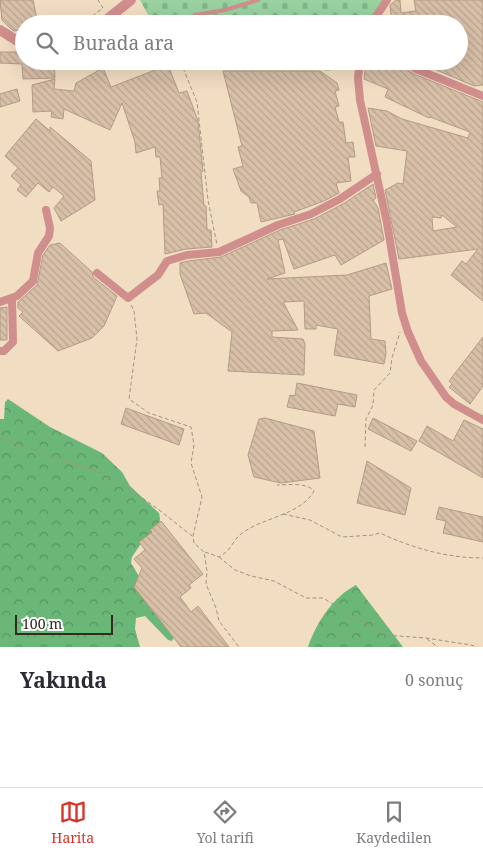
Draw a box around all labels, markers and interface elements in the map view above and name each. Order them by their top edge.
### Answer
search box [15,15,468,70]
icon: search [33,29,61,57]
text: Burada ara [73,30,174,56]
scale bar [15,612,112,635]
text: 100 m [22,614,62,633]
text: Yakında [20,666,107,694]
text: 0 sonuç [405,669,463,691]
tab: Harita [51,798,94,847]
tab: Yol tarifi [197,798,254,847]
tab: Kaydedilen [356,798,432,847]

